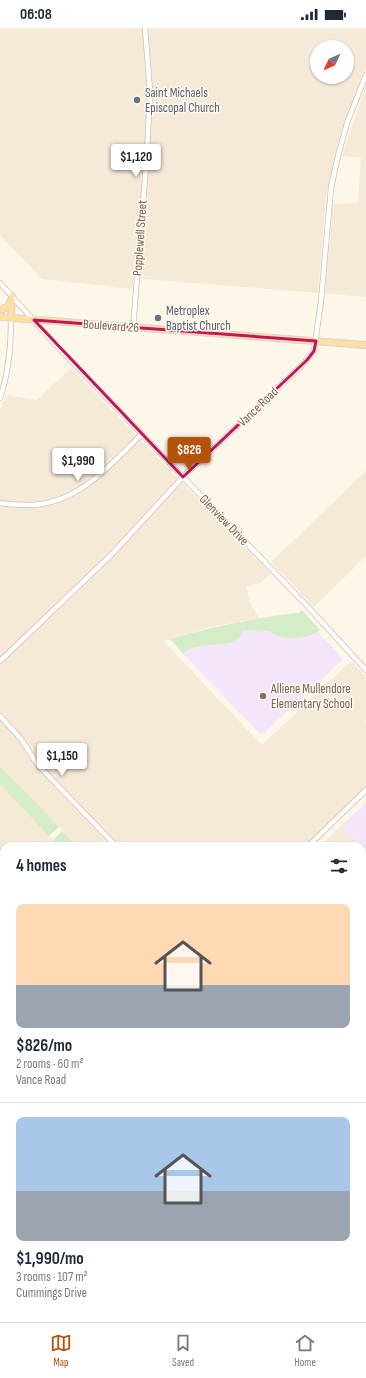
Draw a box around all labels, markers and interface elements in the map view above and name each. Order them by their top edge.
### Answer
text: 06:08 [20,5,52,24]
north arrow [310,40,354,84]
map controls [310,40,354,84]
place label: Saint Michaels Episcopal Church [145,85,220,116]
marker: Saint Michaels Episcopal Church [132,95,142,105]
pin: $1,120 [103,144,169,178]
text: $1,120 [120,149,152,165]
street label: Popplewell Street [129,199,151,276]
place label: Metroplex Baptist Church [166,303,231,334]
marker: Metroplex Baptist Church [153,313,163,323]
street label: Boulevard 26 [82,316,140,336]
street label: Vance Road [234,384,282,430]
pin: $826 [165,437,213,471]
text: $826 [177,442,201,458]
pin: $1,990 [45,448,111,482]
text: $1,990 [61,453,95,469]
street label: Glenview Drive [196,491,252,549]
place label: Alliene Mullendore Elementary School [270,681,353,712]
marker: Alliene Mullendore Elementary School [258,691,268,701]
pin: $1,150 [29,743,95,777]
text: $1,150 [46,748,78,764]
icon: filters [328,855,350,877]
text: 4 homes [16,856,67,876]
icon: home [147,930,219,1002]
text: $826/mo [16,1036,72,1056]
text: 2 rooms · 60 m² [16,1056,83,1072]
text: Vance Road [16,1072,66,1088]
icon: home [147,1143,219,1215]
text: $1,990/mo [16,1249,84,1269]
text: 3 rooms · 107 m² [16,1269,88,1285]
text: Cummings Drive [16,1285,87,1301]
tab: Map [50,1332,72,1369]
tab: Saved [172,1332,194,1369]
tab: Home [294,1332,316,1369]

